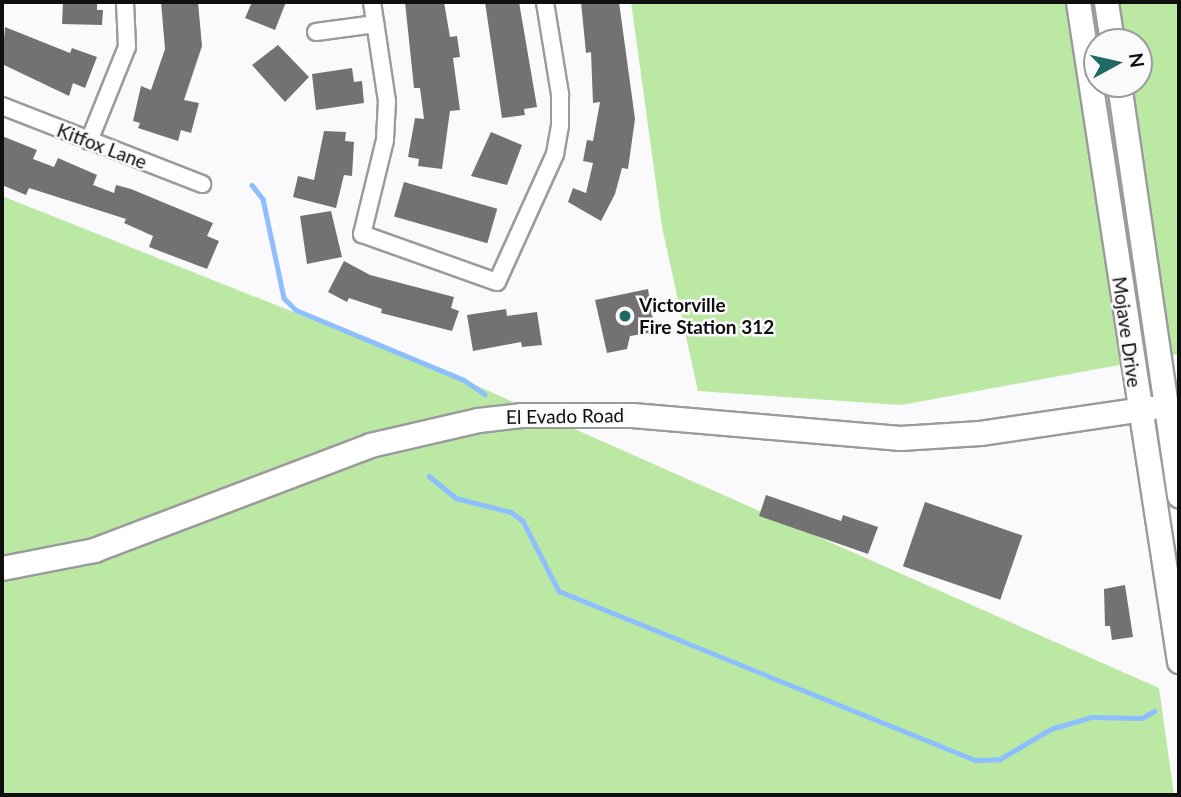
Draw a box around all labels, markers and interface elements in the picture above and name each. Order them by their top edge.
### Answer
north arrow [1083,28,1153,98]
text: N [1125,51,1150,69]
street label: Kitfox Lane [54,118,150,174]
street label: Mojave Drive [1108,275,1146,389]
place label: Victorville Fire Station 312 [639,294,774,338]
marker: Victorville Fire Station 312 [617,308,633,324]
street label: El Evado Road [506,404,624,428]

